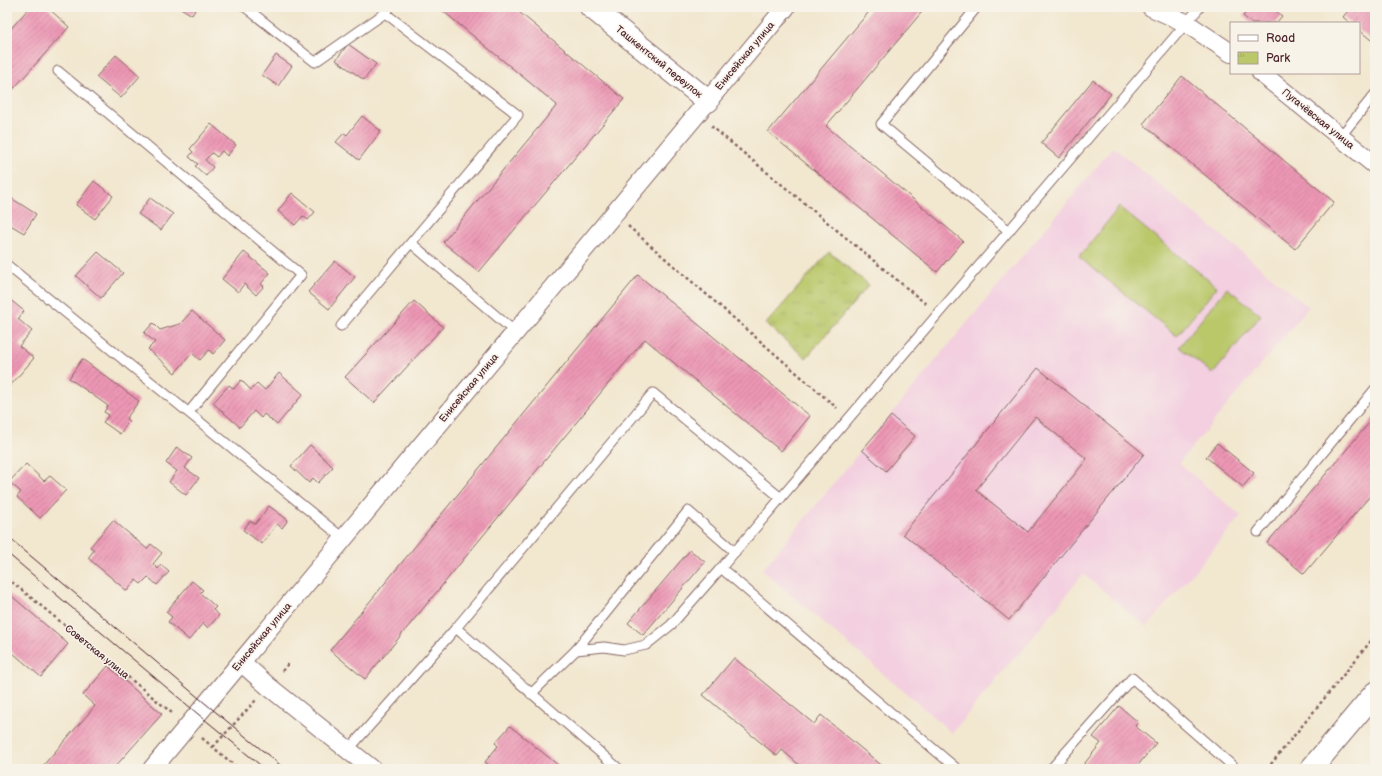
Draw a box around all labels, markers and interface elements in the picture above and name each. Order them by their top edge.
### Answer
street label: Енисейская улица [713,19,777,93]
legend [1230,22,1360,74]
street label: Ташкентский переулок [613,23,705,101]
text: Road [1266,31,1295,46]
text: Park [1266,51,1290,66]
street label: Пугачёвская улица [1279,86,1357,152]
street label: Енисейская улица [437,351,501,425]
street label: Енисейская улица [230,600,294,674]
street label: Советская улица [62,622,132,682]

